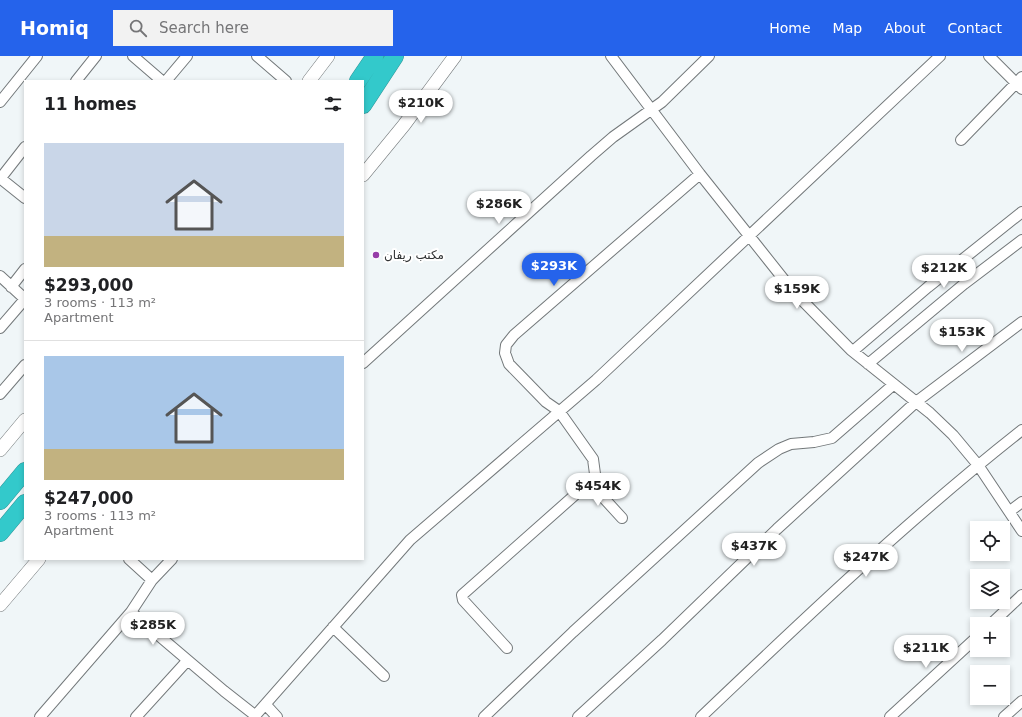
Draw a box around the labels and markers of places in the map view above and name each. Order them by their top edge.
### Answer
pin: $210K [393,90,449,124]
pin: $286K [471,191,527,225]
place label: مكتب ريفان [384,248,444,263]
marker: مكتب ريفان [371,250,381,260]
pin: $293K [526,253,582,287]
pin: $212K [916,255,972,289]
pin: $159K [769,276,825,310]
pin: $153K [934,319,990,353]
pin: $454K [570,473,626,507]
pin: $437K [726,533,782,567]
pin: $247K [838,544,894,578]
pin: $285K [125,612,181,646]
pin: $211K [898,635,954,669]

